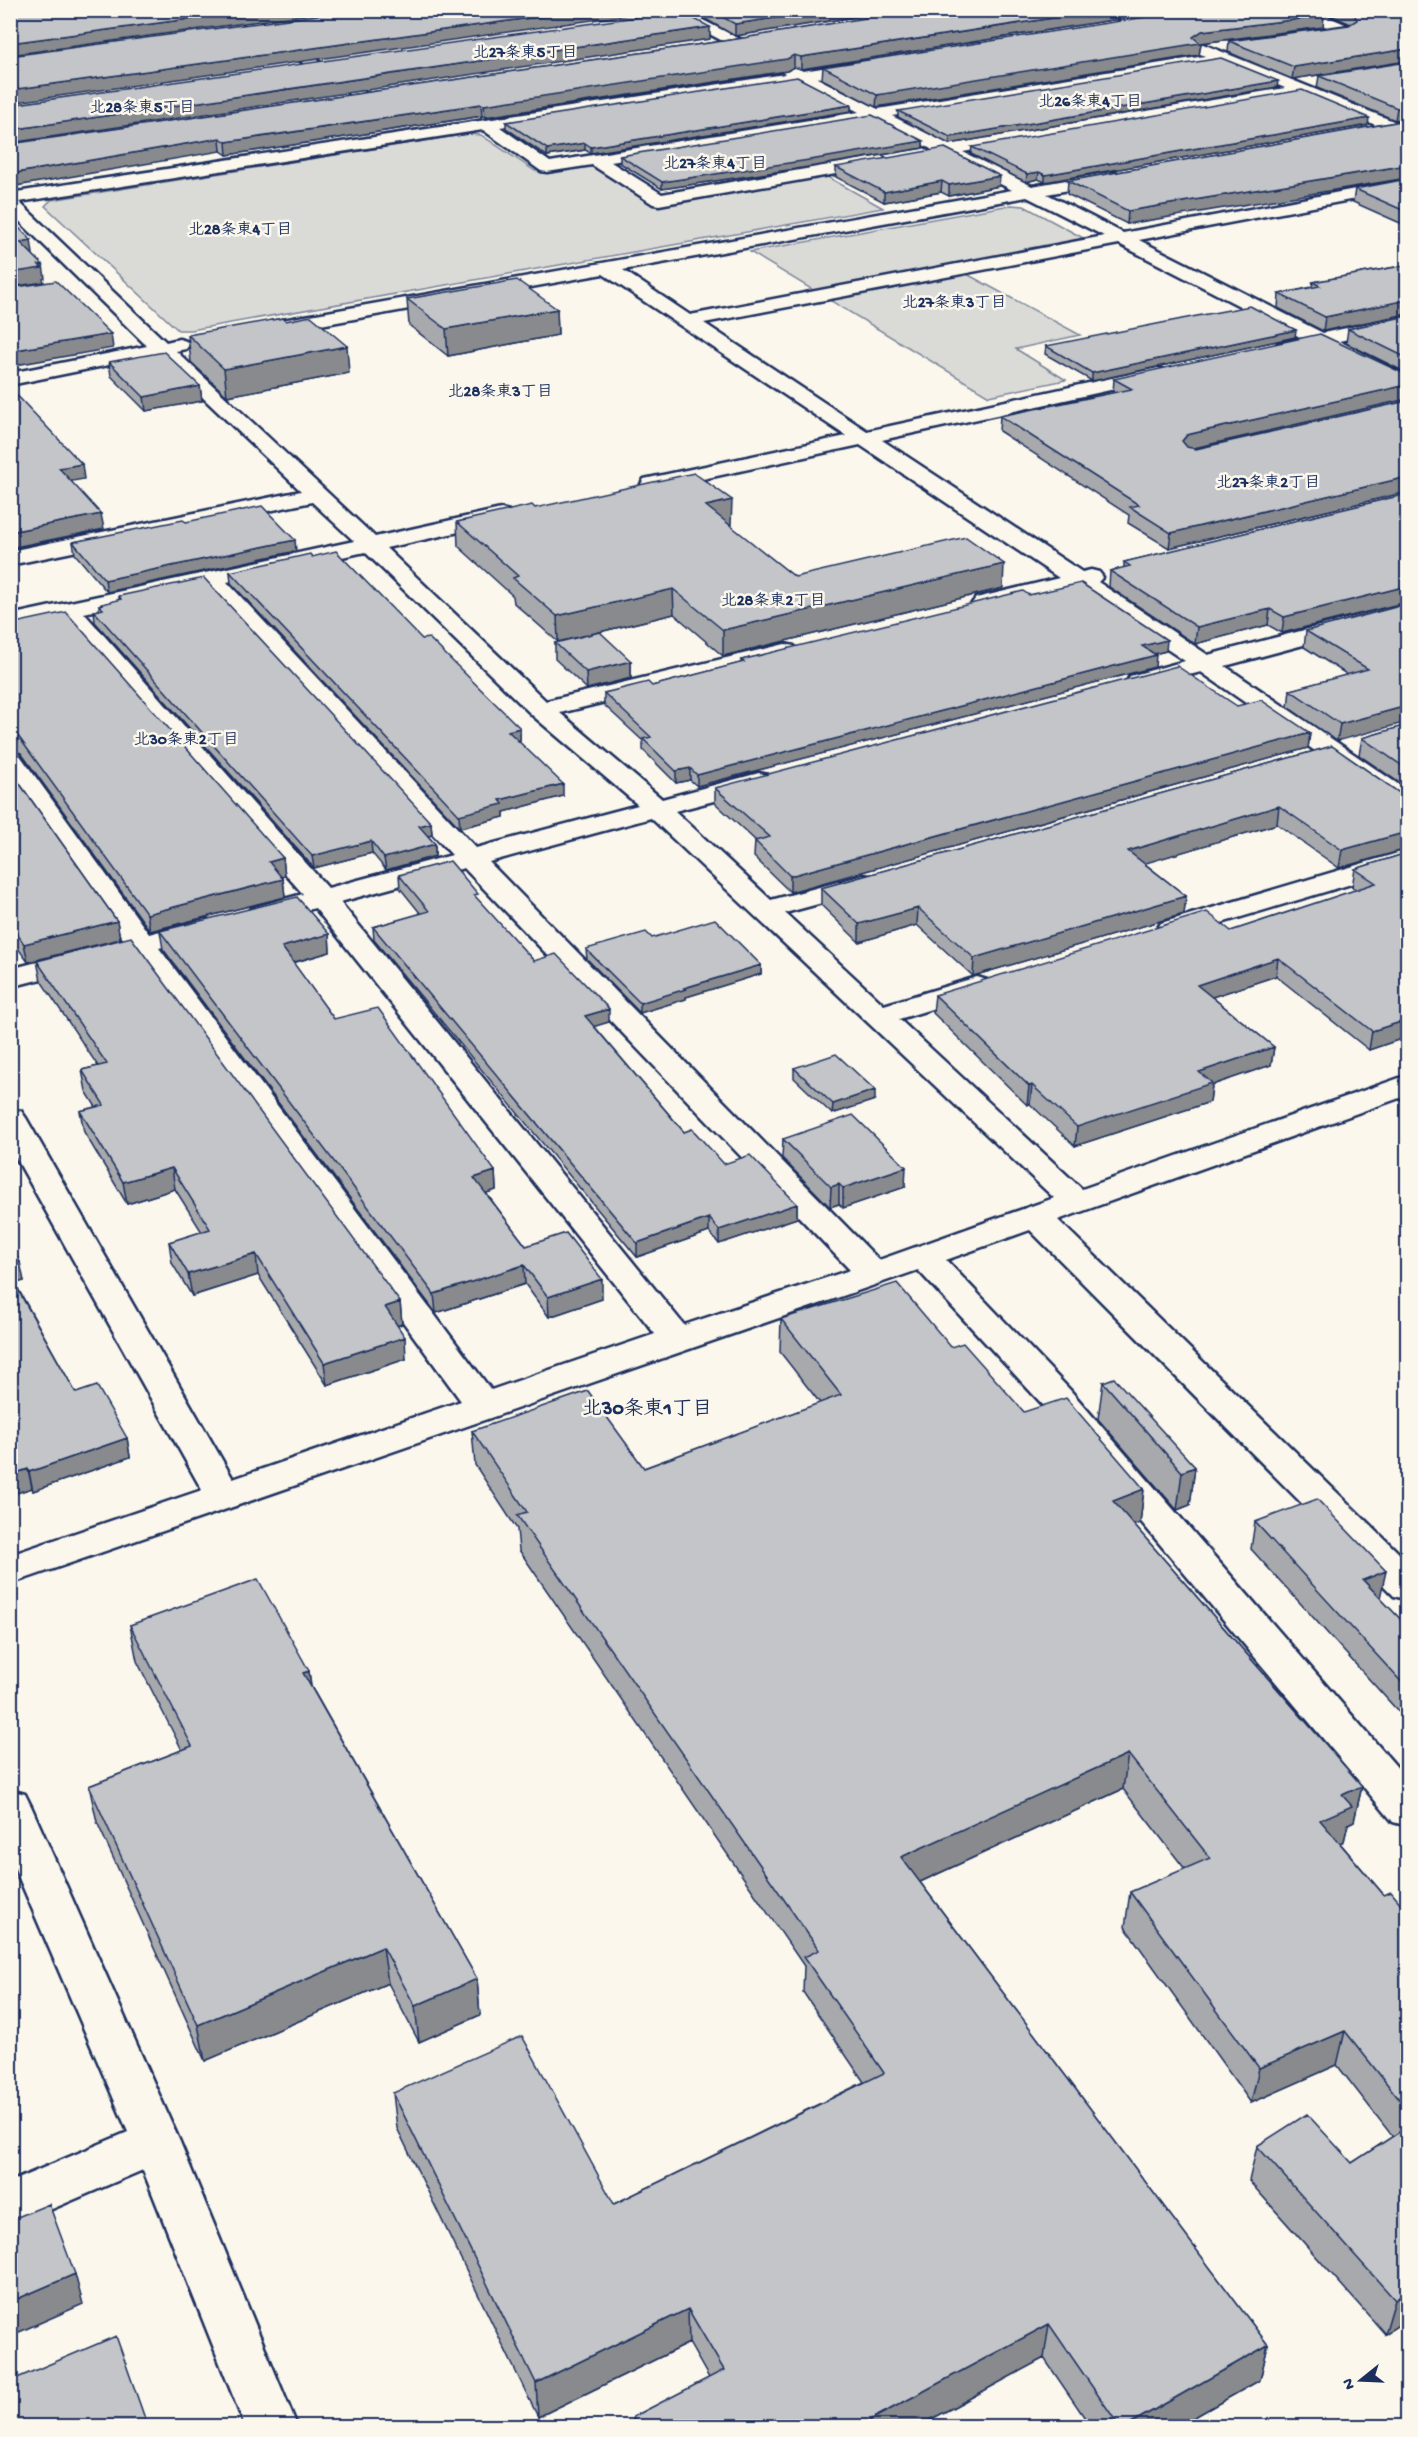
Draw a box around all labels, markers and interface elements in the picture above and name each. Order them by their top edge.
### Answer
district label: 北27条東5丁目 [473,43,577,64]
district label: 北26条東4丁目 [1038,92,1142,113]
district label: 北28条東5丁目 [89,98,195,119]
district label: 北27条東4丁目 [663,154,767,175]
district label: 北28条東4丁目 [188,220,292,241]
district label: 北27条東3丁目 [902,293,1006,314]
district label: 北28条東3丁目 [448,382,552,403]
district label: 北27条東2丁目 [1216,473,1320,494]
district label: 北28条東2丁目 [721,591,825,612]
district label: 北30条東2丁目 [133,730,239,751]
district label: 北30条東1丁目 [582,1397,712,1422]
north arrow [1331,2350,1391,2410]
text: N [1339,2375,1361,2391]

